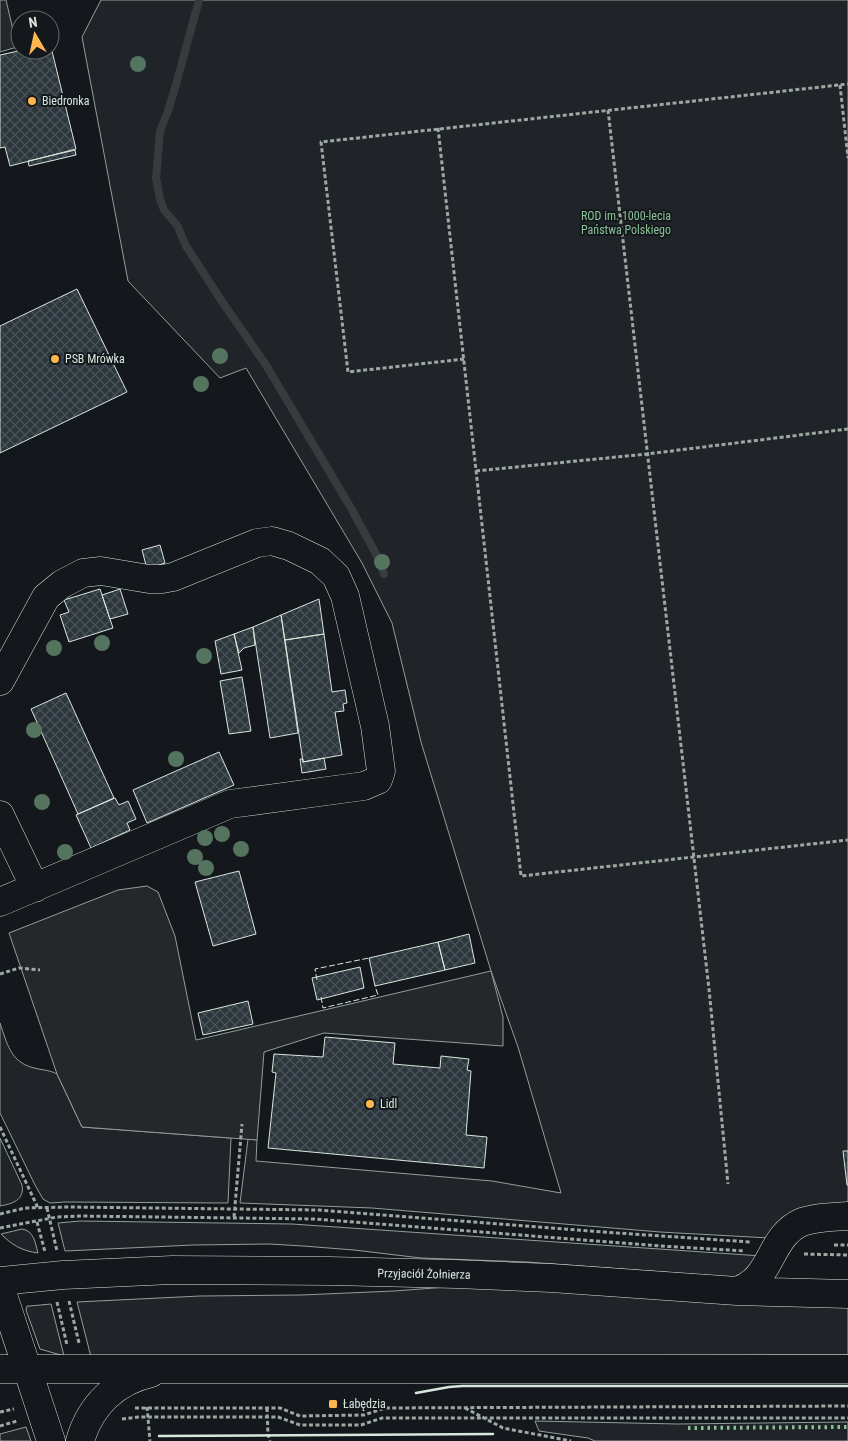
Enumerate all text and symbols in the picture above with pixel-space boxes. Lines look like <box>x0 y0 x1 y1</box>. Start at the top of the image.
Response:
north arrow <box>10 10 60 60</box>
text: N <box>27 14 38 31</box>
place label: Biedronka <box>42 94 90 108</box>
marker: Biedronka <box>26 95 38 107</box>
park label: ROD im. 1000-lecia Państwa Polskiego <box>581 209 671 237</box>
place label: PSB Mrówka <box>65 352 125 366</box>
marker: PSB Mrówka <box>49 353 61 365</box>
place label: Lidl <box>380 1097 397 1111</box>
marker: Lidl <box>364 1098 376 1110</box>
street label: Przyjaciół Żołnierza <box>377 1265 471 1282</box>
place label: Łabędzia <box>343 1397 386 1411</box>
marker: Łabędzia <box>327 1398 339 1410</box>

